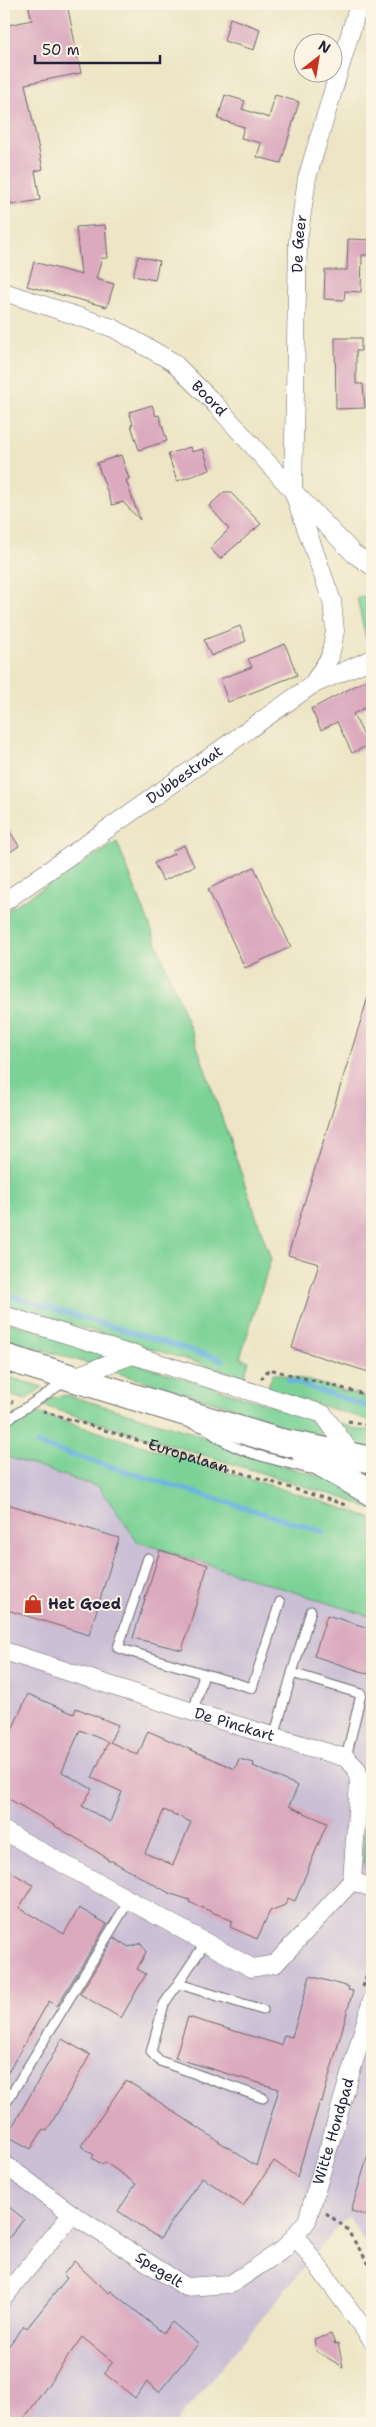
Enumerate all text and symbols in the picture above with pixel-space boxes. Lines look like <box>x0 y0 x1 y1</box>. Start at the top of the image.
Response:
scale bar <box>35 32 160 64</box>
north arrow <box>294 32 344 82</box>
text: N <box>315 36 334 57</box>
text: 50 m <box>42 40 80 60</box>
street label: De Geer <box>287 213 312 273</box>
street label: Boord <box>187 376 232 421</box>
street label: Dubbestraat <box>142 741 227 809</box>
street label: Europalaan <box>146 1434 231 1478</box>
shop icon: Het Goed <box>22 1593 44 1615</box>
place label: Het Goed <box>48 1594 121 1614</box>
street label: De Pinckart <box>192 1703 277 1746</box>
street label: Witte Hondpad <box>308 2075 359 2187</box>
street label: Spegelt <box>131 2247 187 2293</box>

